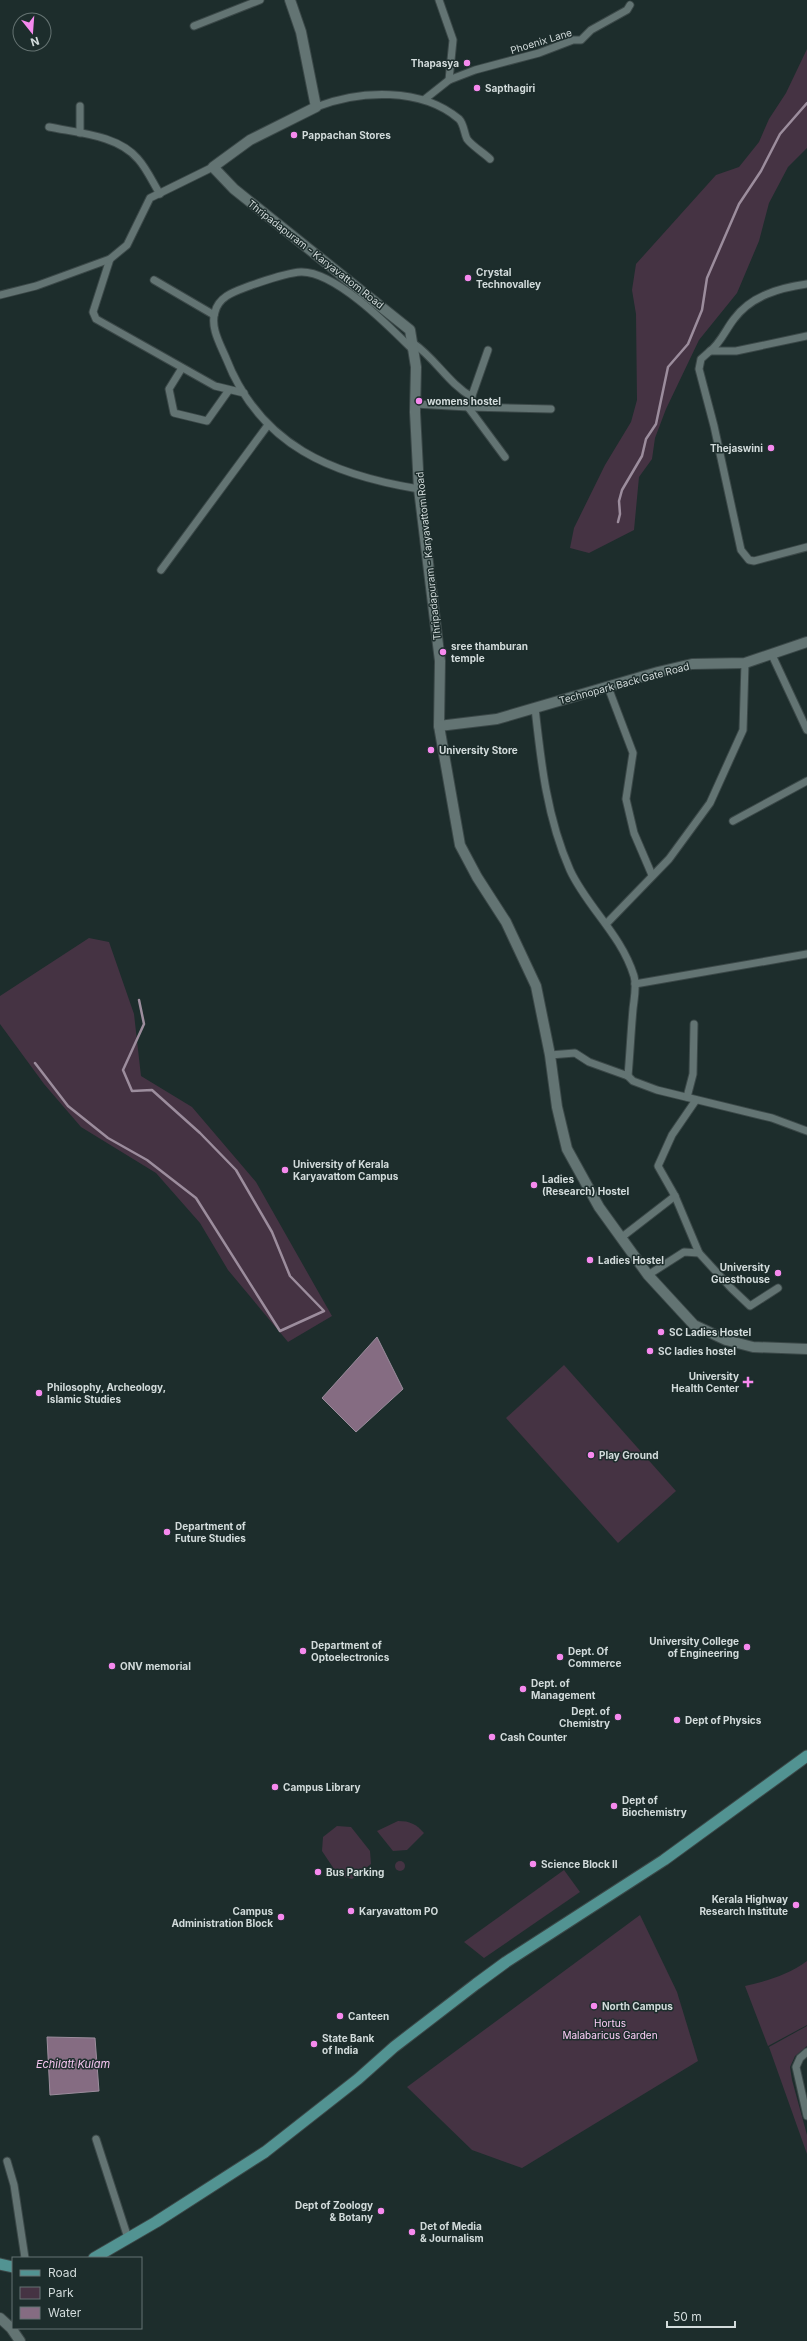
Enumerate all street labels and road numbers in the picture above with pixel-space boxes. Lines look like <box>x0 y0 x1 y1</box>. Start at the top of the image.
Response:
street label: Phoenix Lane <box>509 26 573 56</box>
street label: Thripadapuram - Karyavattom Road <box>246 197 386 311</box>
street label: Thripadapuram - Karyavattom Road <box>413 471 443 641</box>
street label: Technopark Back Gate Road <box>558 660 690 706</box>

